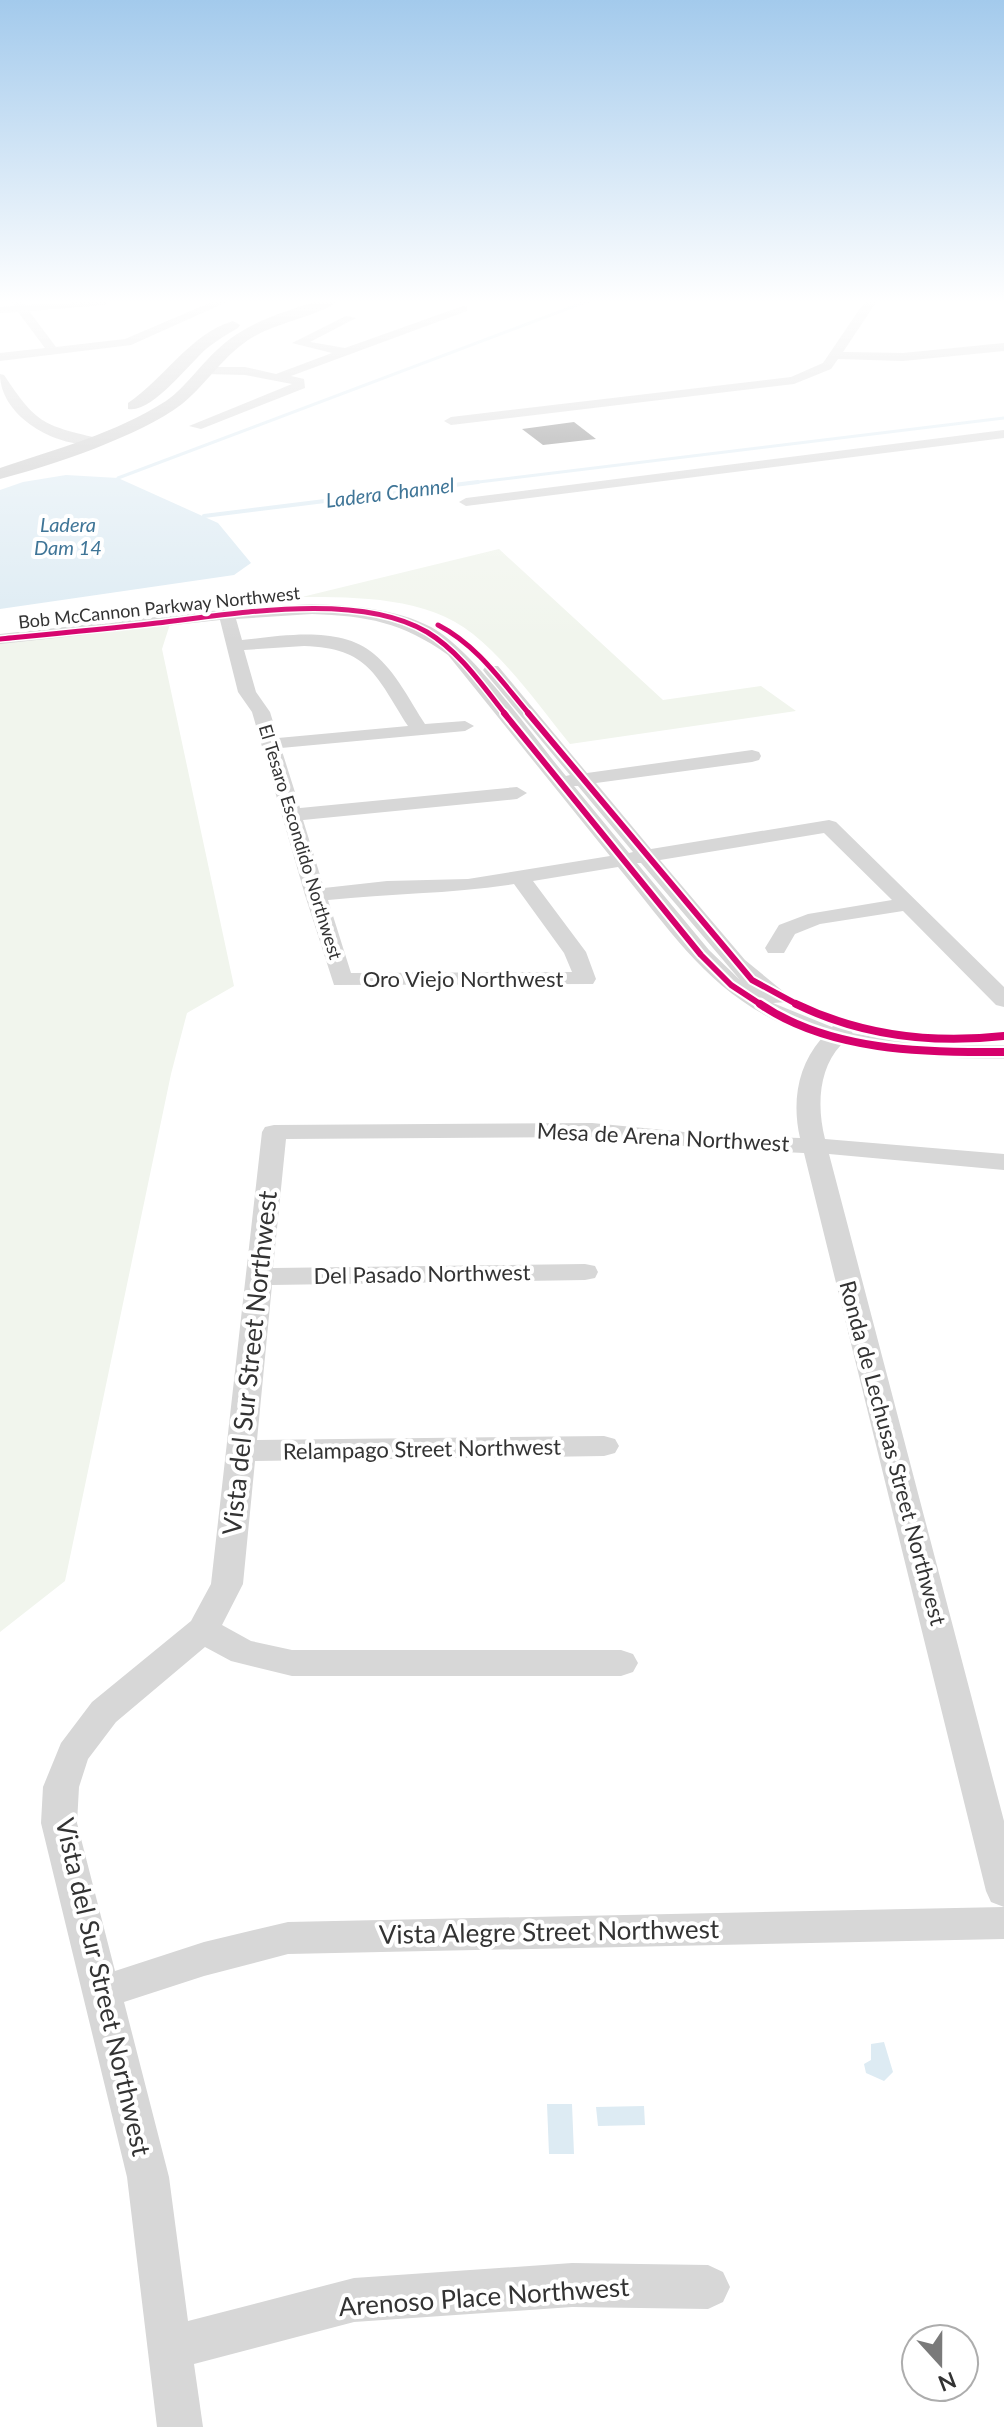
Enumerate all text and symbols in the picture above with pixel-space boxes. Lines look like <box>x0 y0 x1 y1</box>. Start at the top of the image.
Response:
water label: Ladera Channel <box>324 472 456 512</box>
water label: Ladera Dam 14 <box>34 512 102 559</box>
street label: Bob McCannon Parkway Northwest <box>17 581 301 633</box>
street label: El Tesaro Escondido Northwest <box>255 721 347 962</box>
street label: Oro Viejo Northwest <box>363 965 563 992</box>
street label: Mesa de Arena Northwest <box>536 1116 790 1157</box>
street label: Vista del Sur Street Northwest <box>215 1188 283 1537</box>
street label: Del Pasado Northwest <box>313 1258 531 1289</box>
street label: Ronda de Lechusas Street Northwest <box>834 1278 953 1628</box>
street label: Relampago Street Northwest <box>283 1433 561 1464</box>
street label: Vista del Sur Street Northwest <box>49 1815 159 2160</box>
street label: Vista Alegre Street Northwest <box>378 1912 720 1950</box>
street label: Arenoso Place Northwest <box>338 2270 631 2322</box>
north arrow <box>900 2323 980 2403</box>
text: N <box>935 2366 960 2398</box>

